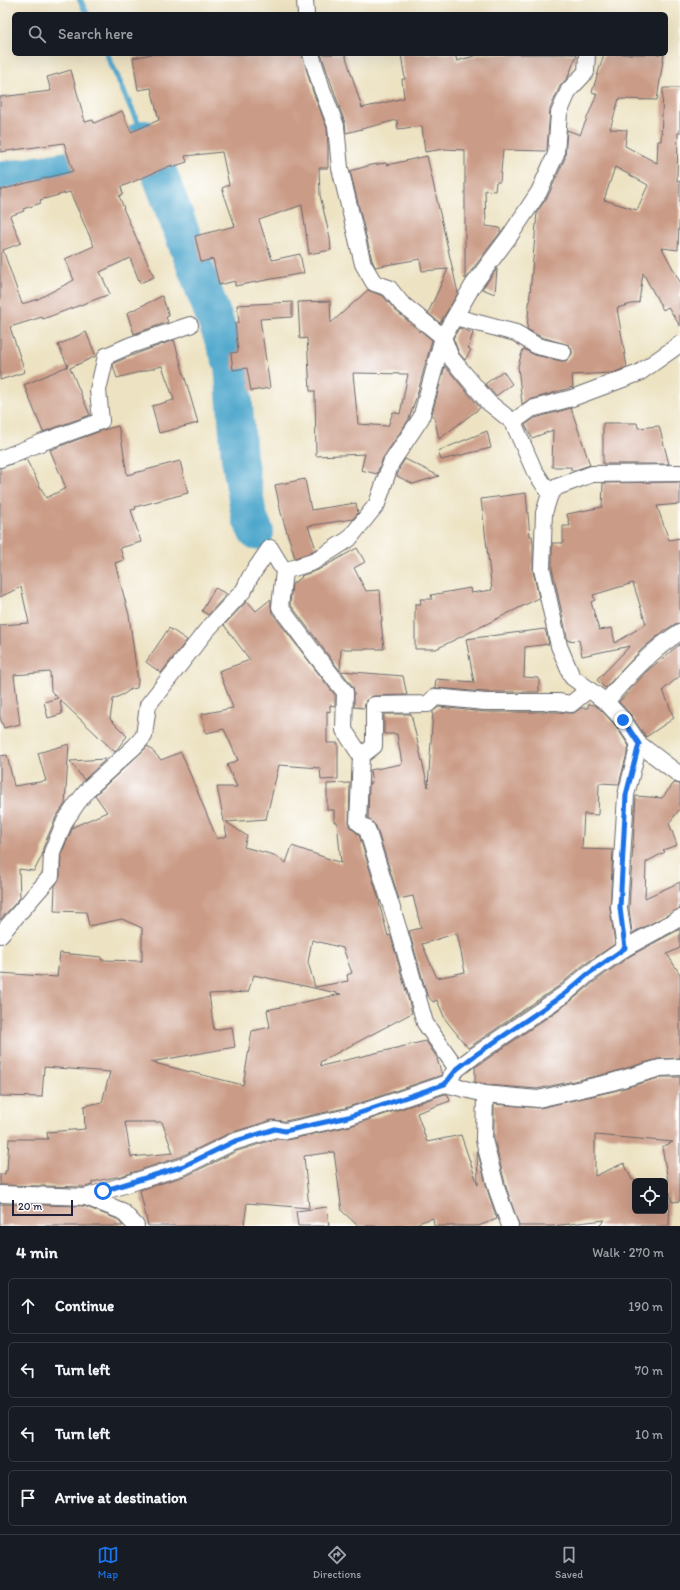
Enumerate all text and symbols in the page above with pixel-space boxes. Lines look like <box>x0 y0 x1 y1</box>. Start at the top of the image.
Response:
search box <box>12 12 668 56</box>
icon: search <box>26 23 48 45</box>
text: Search here <box>58 25 133 43</box>
route end <box>614 711 632 729</box>
map controls <box>632 1178 668 1214</box>
button: locate <box>632 1178 668 1214</box>
route start <box>94 1182 112 1200</box>
scale bar <box>12 1198 73 1217</box>
text: 20 m <box>18 1200 42 1213</box>
text: 4 min <box>16 1242 58 1262</box>
text: Walk · 270 m <box>592 1245 664 1260</box>
icon: ahead <box>17 1295 39 1317</box>
text: Continue <box>55 1297 114 1315</box>
text: 190 m <box>628 1299 663 1314</box>
icon: left <box>17 1359 39 1381</box>
text: Turn left <box>55 1361 110 1379</box>
text: 70 m <box>635 1363 663 1378</box>
icon: left <box>17 1423 39 1445</box>
text: Turn left <box>55 1425 110 1443</box>
text: 10 m <box>635 1427 663 1442</box>
icon: arrive <box>17 1487 39 1509</box>
text: Arrive at destination <box>55 1489 187 1507</box>
tab: Map <box>97 1544 119 1581</box>
tab: Directions <box>313 1544 361 1581</box>
tab: Saved <box>555 1544 583 1581</box>

